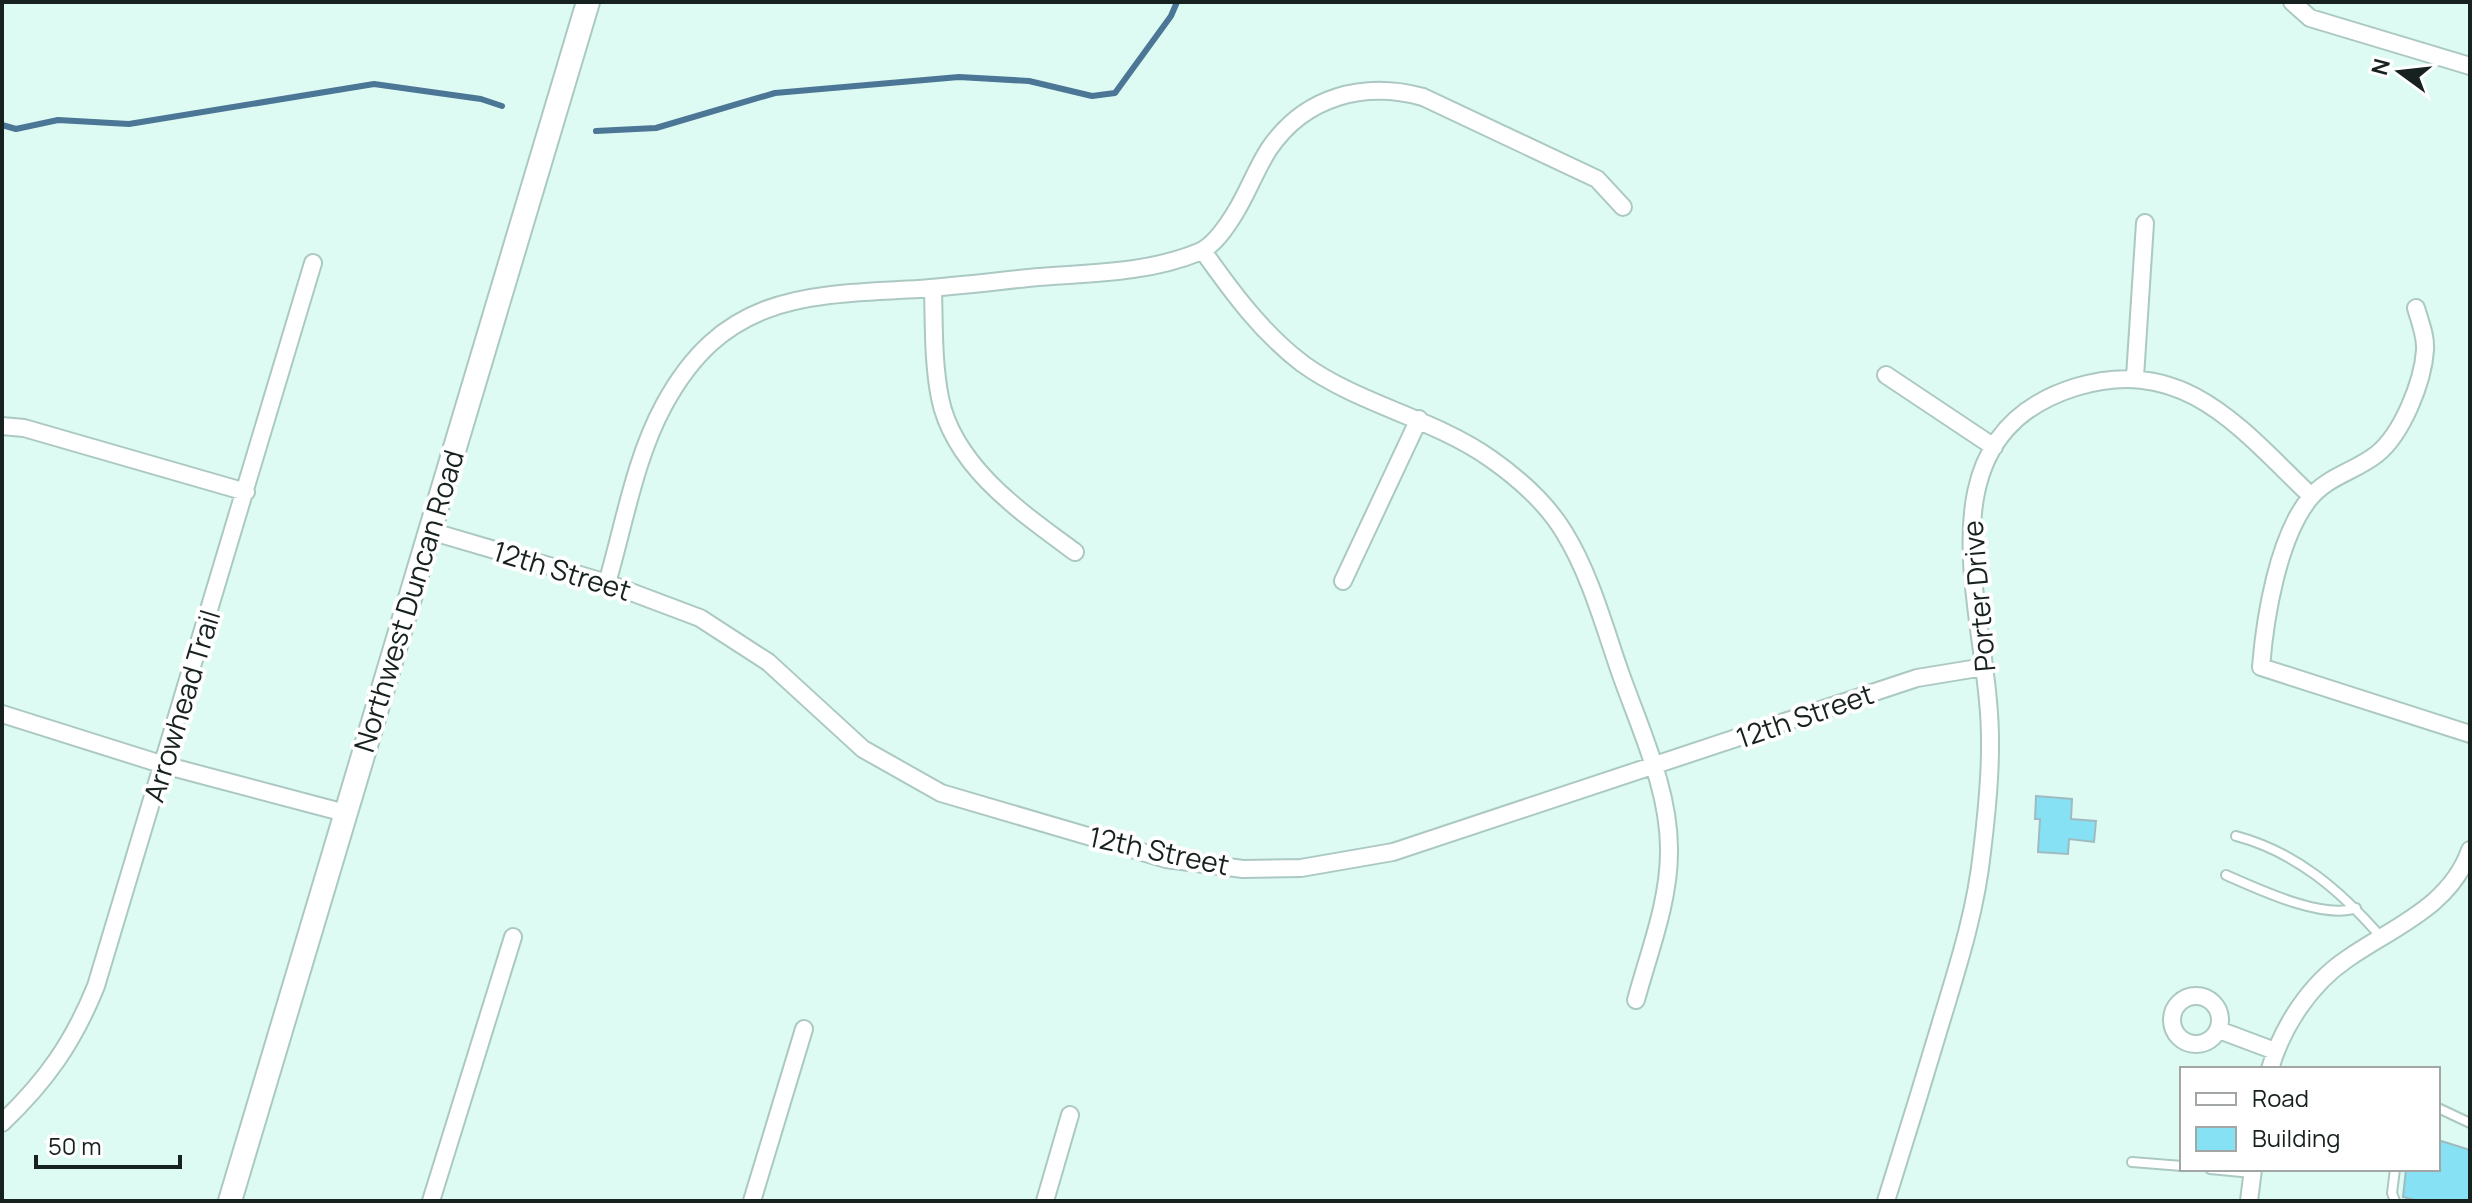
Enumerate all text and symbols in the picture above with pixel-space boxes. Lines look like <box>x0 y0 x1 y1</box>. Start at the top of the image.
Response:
north arrow <box>2360 32 2440 112</box>
text: N <box>2364 55 2397 78</box>
street label: Northwest Duncan Road <box>344 445 472 756</box>
street label: Porter Drive <box>1952 519 2004 673</box>
street label: 12th Street <box>489 531 636 609</box>
street label: Arrowhead Trail <box>134 605 228 806</box>
street label: 12th Street <box>1731 674 1878 756</box>
street label: 12th Street <box>1086 817 1233 883</box>
legend <box>2180 1067 2440 1171</box>
text: Road <box>2252 1081 2309 1114</box>
scale bar <box>36 1119 180 1169</box>
text: Building <box>2252 1121 2340 1154</box>
text: 50 m <box>48 1129 102 1162</box>

